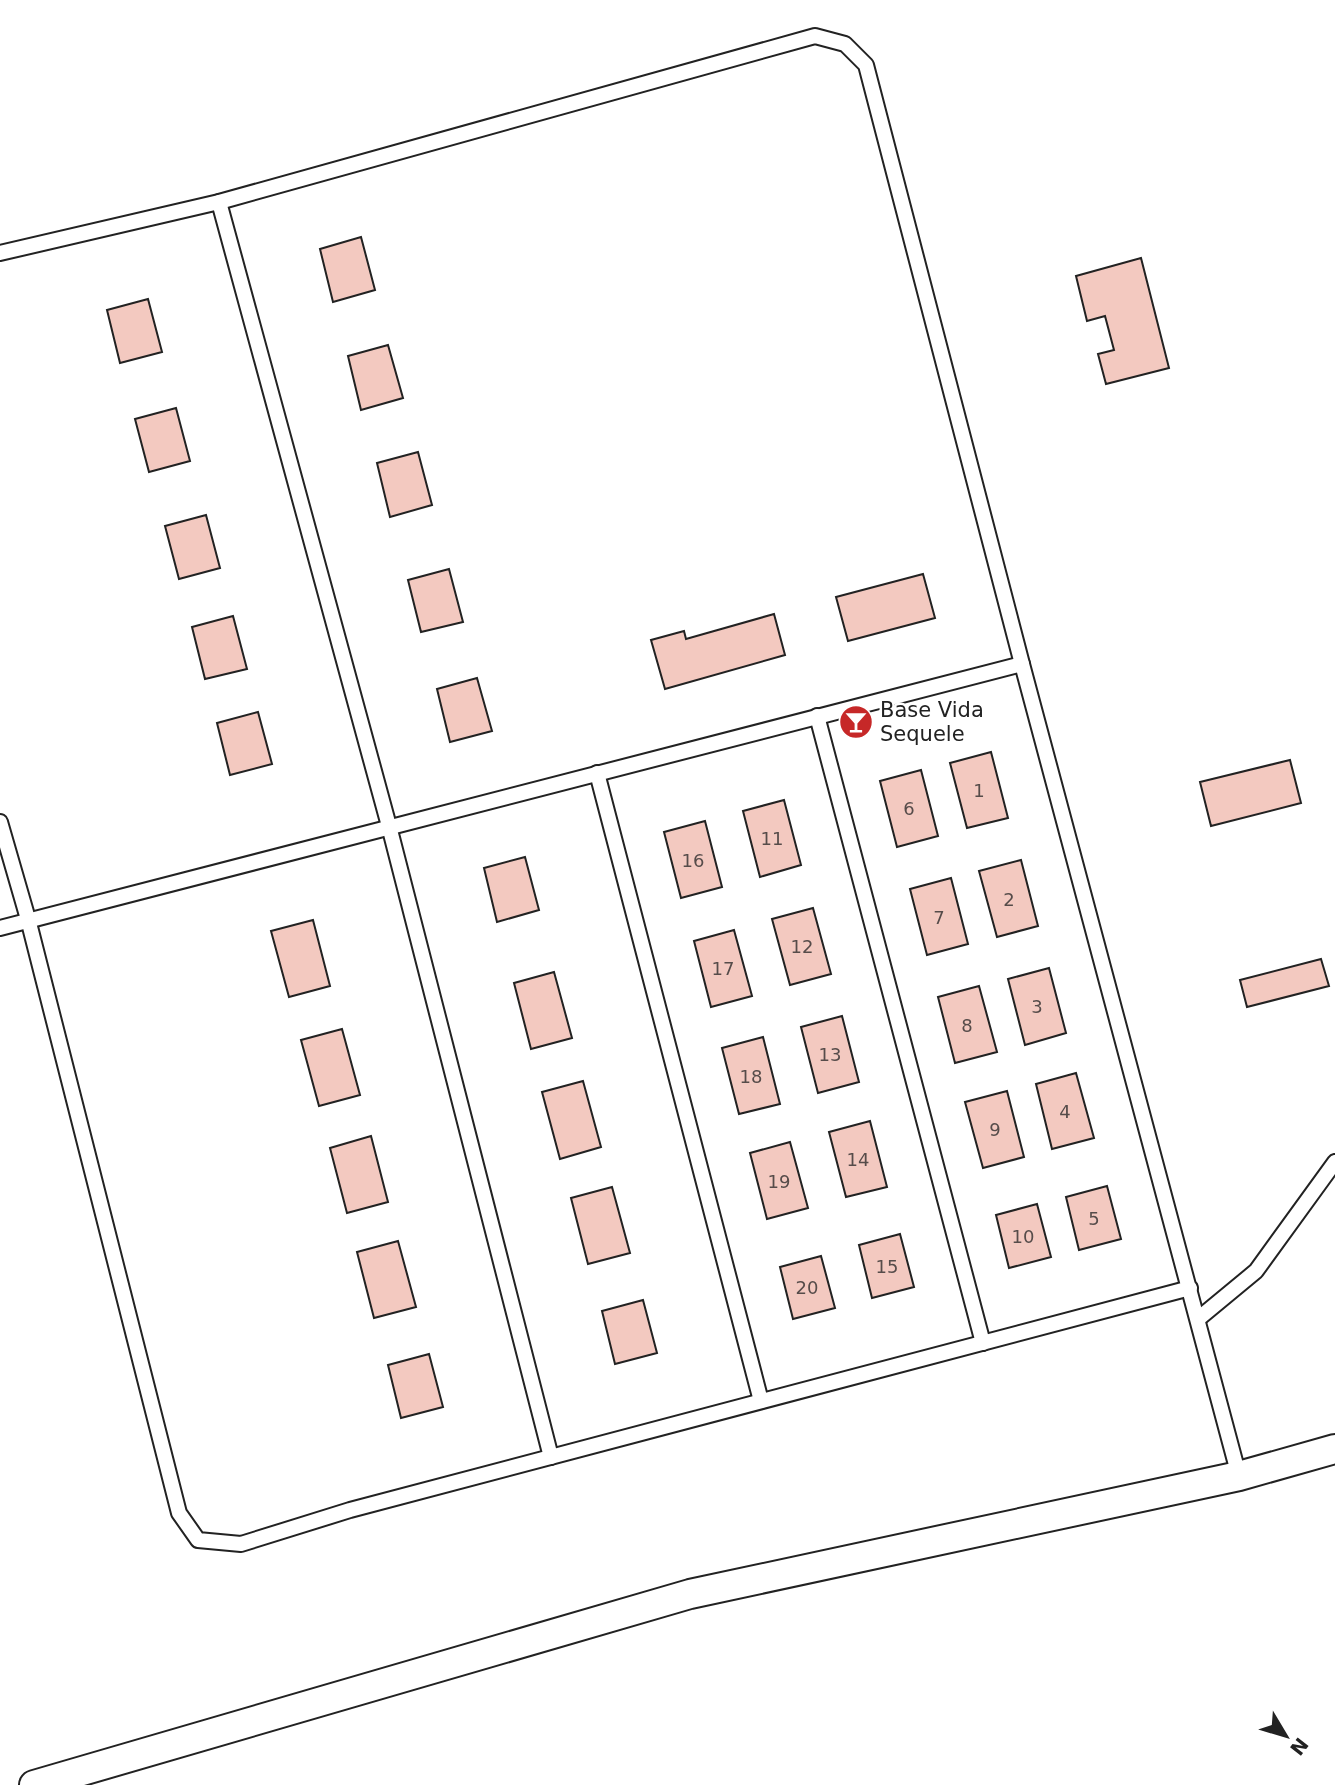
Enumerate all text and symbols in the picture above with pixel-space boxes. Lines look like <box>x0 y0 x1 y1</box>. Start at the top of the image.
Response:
place label: Base Vida Sequele <box>880 698 984 746</box>
bar icon: Base Vida Sequele <box>837 703 875 741</box>
house number: 1 <box>973 780 985 801</box>
house number: 6 <box>903 798 915 819</box>
house number: 11 <box>761 828 783 849</box>
house number: 16 <box>682 850 704 871</box>
house number: 2 <box>1003 889 1015 910</box>
house number: 7 <box>933 907 945 928</box>
house number: 12 <box>791 936 813 957</box>
house number: 17 <box>712 958 734 979</box>
house number: 3 <box>1031 996 1043 1017</box>
house number: 8 <box>961 1015 973 1036</box>
house number: 13 <box>819 1044 841 1065</box>
house number: 18 <box>740 1066 762 1087</box>
house number: 4 <box>1059 1101 1071 1122</box>
house number: 9 <box>989 1119 1001 1140</box>
house number: 14 <box>847 1149 869 1170</box>
house number: 19 <box>768 1171 790 1192</box>
house number: 5 <box>1088 1208 1100 1229</box>
house number: 10 <box>1012 1226 1034 1247</box>
house number: 15 <box>876 1256 898 1277</box>
house number: 20 <box>796 1277 818 1298</box>
north arrow <box>1251 1701 1321 1771</box>
text: N <box>1286 1733 1313 1760</box>

